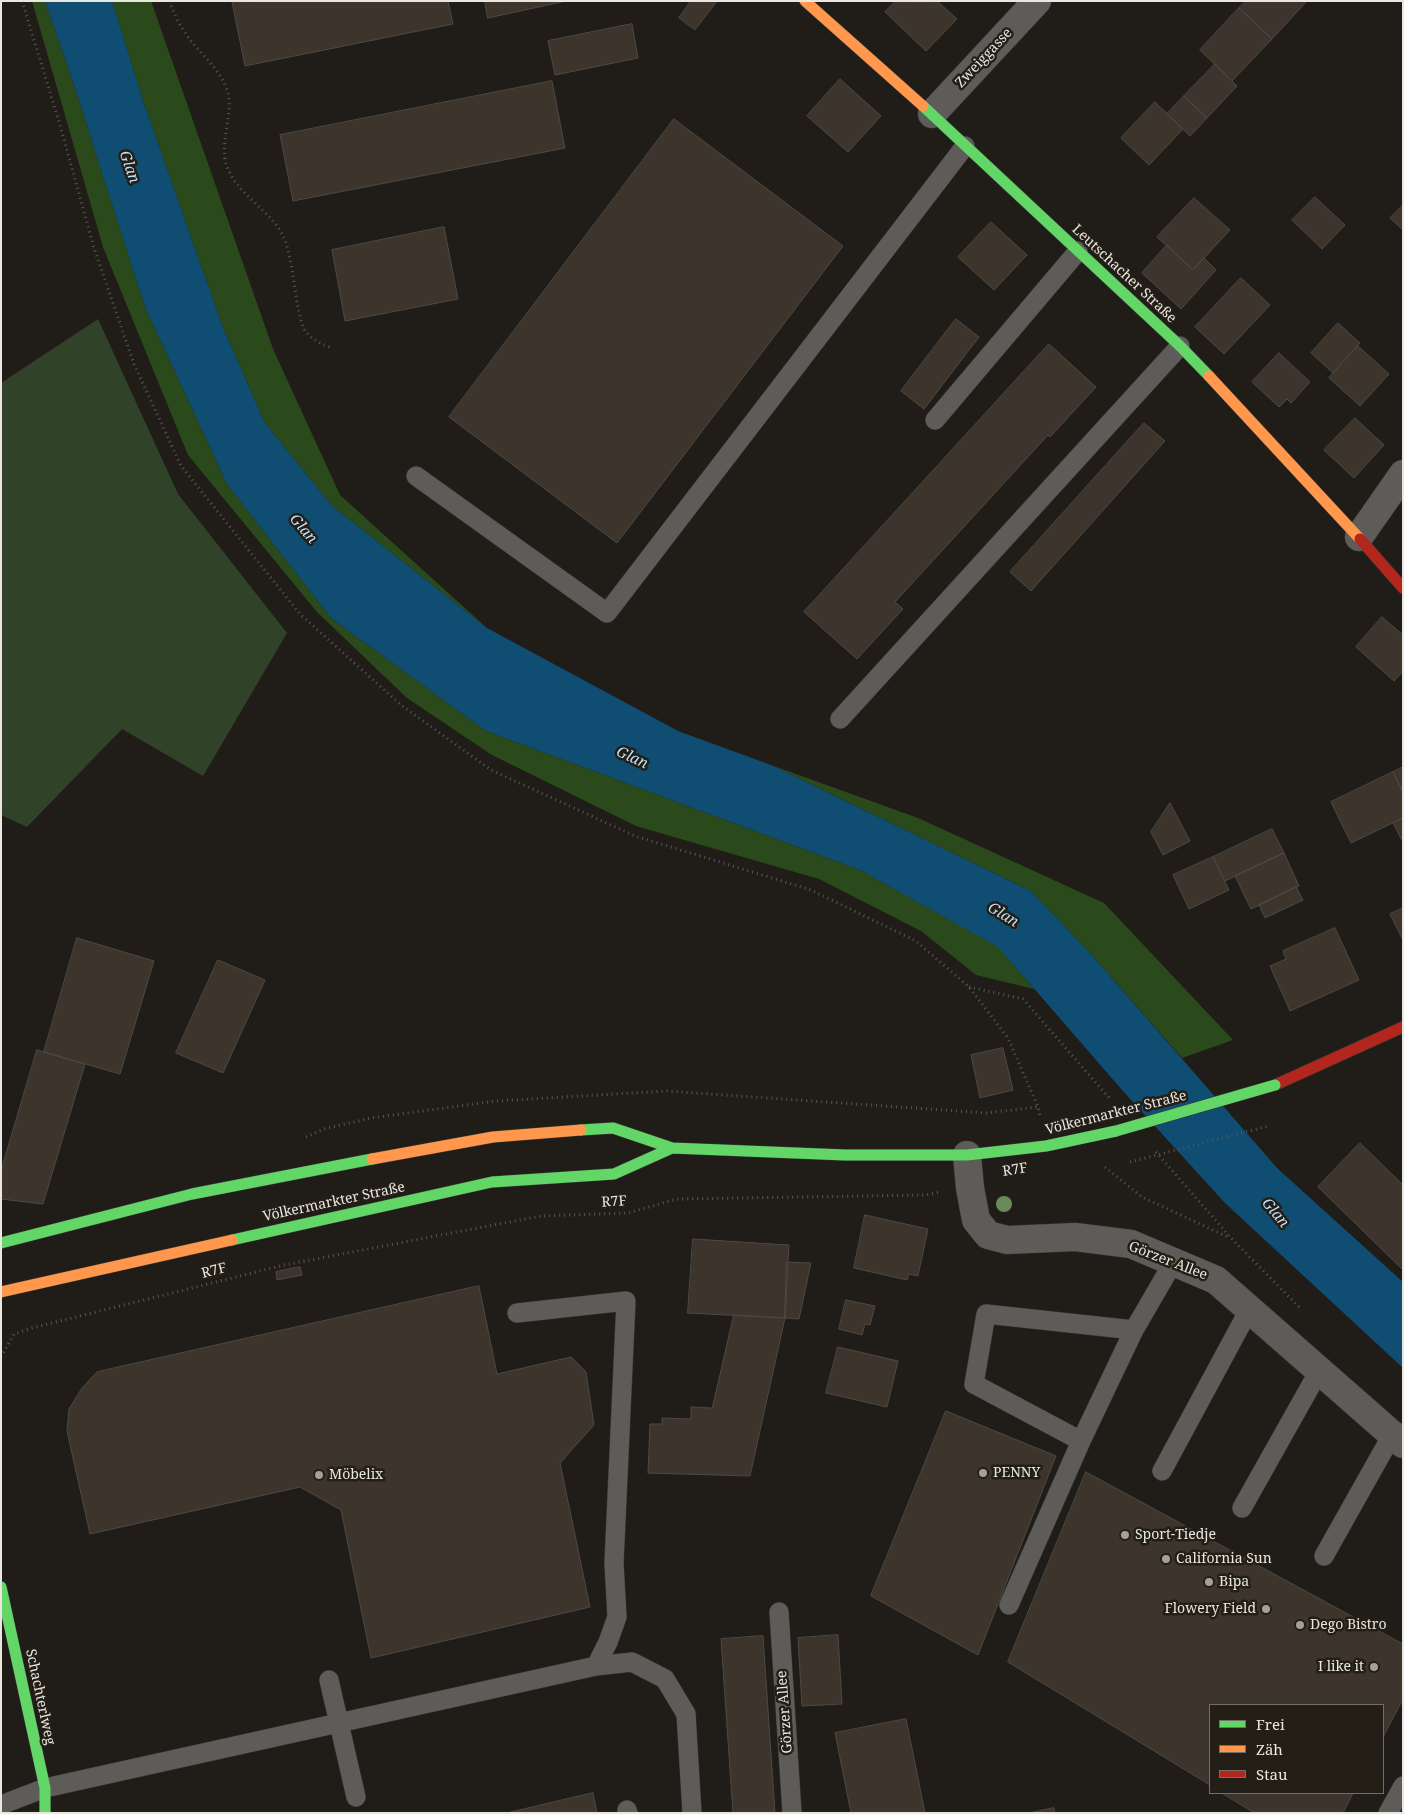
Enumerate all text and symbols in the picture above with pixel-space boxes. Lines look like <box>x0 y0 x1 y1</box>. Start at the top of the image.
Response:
street label: Zweiggasse <box>952 25 1016 91</box>
water label: Glan <box>115 148 143 186</box>
street label: Leutschacher Straße <box>1068 221 1180 327</box>
water label: Glan <box>285 511 321 547</box>
water label: Glan <box>613 743 651 773</box>
water label: Glan <box>984 899 1022 931</box>
street label: Völkermarkter Straße <box>1044 1087 1188 1139</box>
street label: R7F <box>1001 1160 1029 1180</box>
street label: Völkermarkter Straße <box>261 1179 407 1225</box>
street label: R7F <box>601 1193 627 1211</box>
water label: Glan <box>1258 1195 1292 1231</box>
street label: Görzer Allee <box>1126 1238 1210 1284</box>
street label: R7F <box>200 1260 228 1282</box>
place label: PENNY <box>993 1465 1040 1481</box>
place label: Möbelix <box>329 1467 383 1483</box>
marker: PENNY <box>977 1467 989 1479</box>
marker: Möbelix <box>313 1469 325 1481</box>
place label: Sport-Tiedje <box>1135 1527 1216 1543</box>
marker: Sport-Tiedje <box>1119 1529 1131 1541</box>
place label: California Sun <box>1176 1551 1272 1567</box>
marker: California Sun <box>1160 1553 1172 1565</box>
place label: Bipa <box>1219 1574 1249 1590</box>
marker: Bipa <box>1203 1576 1215 1588</box>
place label: Flowery Field <box>1164 1601 1256 1617</box>
marker: Flowery Field <box>1260 1603 1272 1615</box>
place label: Dego Bistro <box>1310 1617 1386 1633</box>
marker: Dego Bistro <box>1294 1619 1306 1631</box>
street label: Schachterlweg <box>22 1648 58 1746</box>
place label: I like it <box>1318 1659 1364 1675</box>
marker: I like it <box>1368 1661 1380 1673</box>
street label: Görzer Allee <box>774 1670 796 1754</box>
legend <box>1209 1704 1384 1794</box>
text: Frei <box>1256 1714 1285 1734</box>
text: Zäh <box>1256 1739 1283 1759</box>
text: Stau <box>1256 1764 1287 1784</box>

